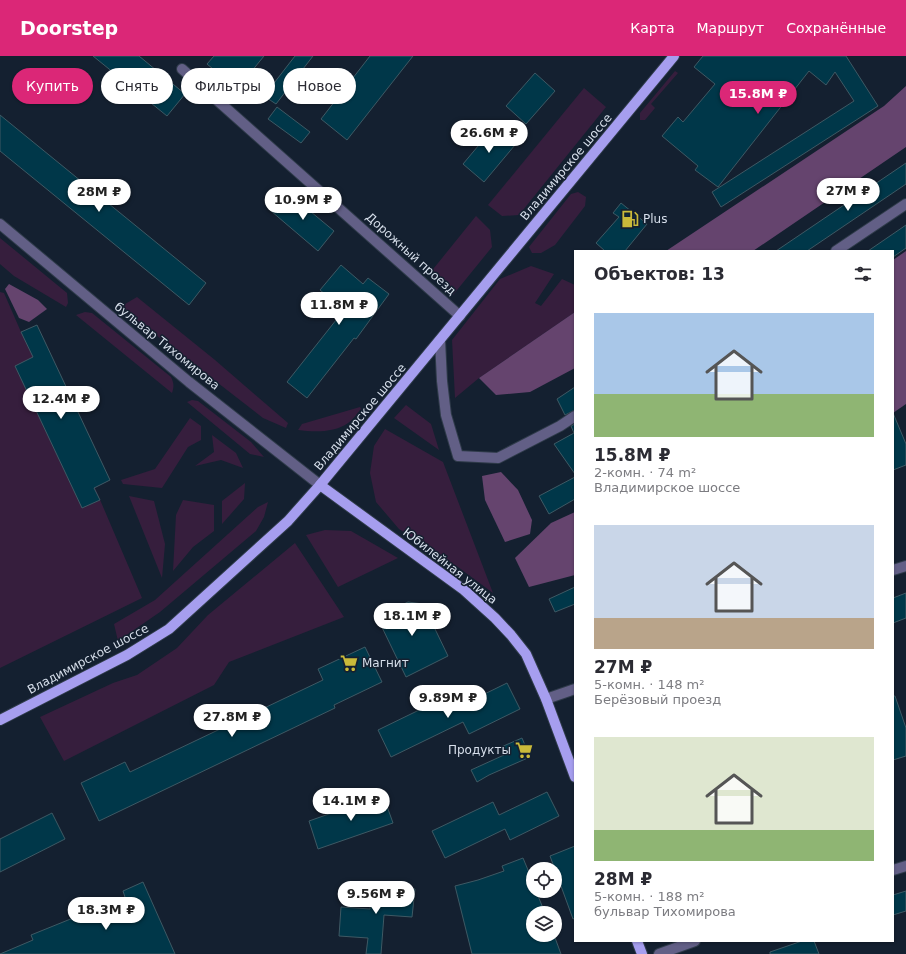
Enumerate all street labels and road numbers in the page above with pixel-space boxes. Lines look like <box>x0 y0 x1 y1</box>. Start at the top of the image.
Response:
street label: Владимирское шоссе <box>517 111 615 223</box>
street label: Дорожный проезд <box>363 210 459 298</box>
street label: бульвар Тихомирова <box>112 299 222 393</box>
street label: Владимирское шоссе <box>311 361 409 473</box>
street label: Юбилейная улица <box>400 525 500 607</box>
street label: Владимирское шоссе <box>25 621 151 697</box>

